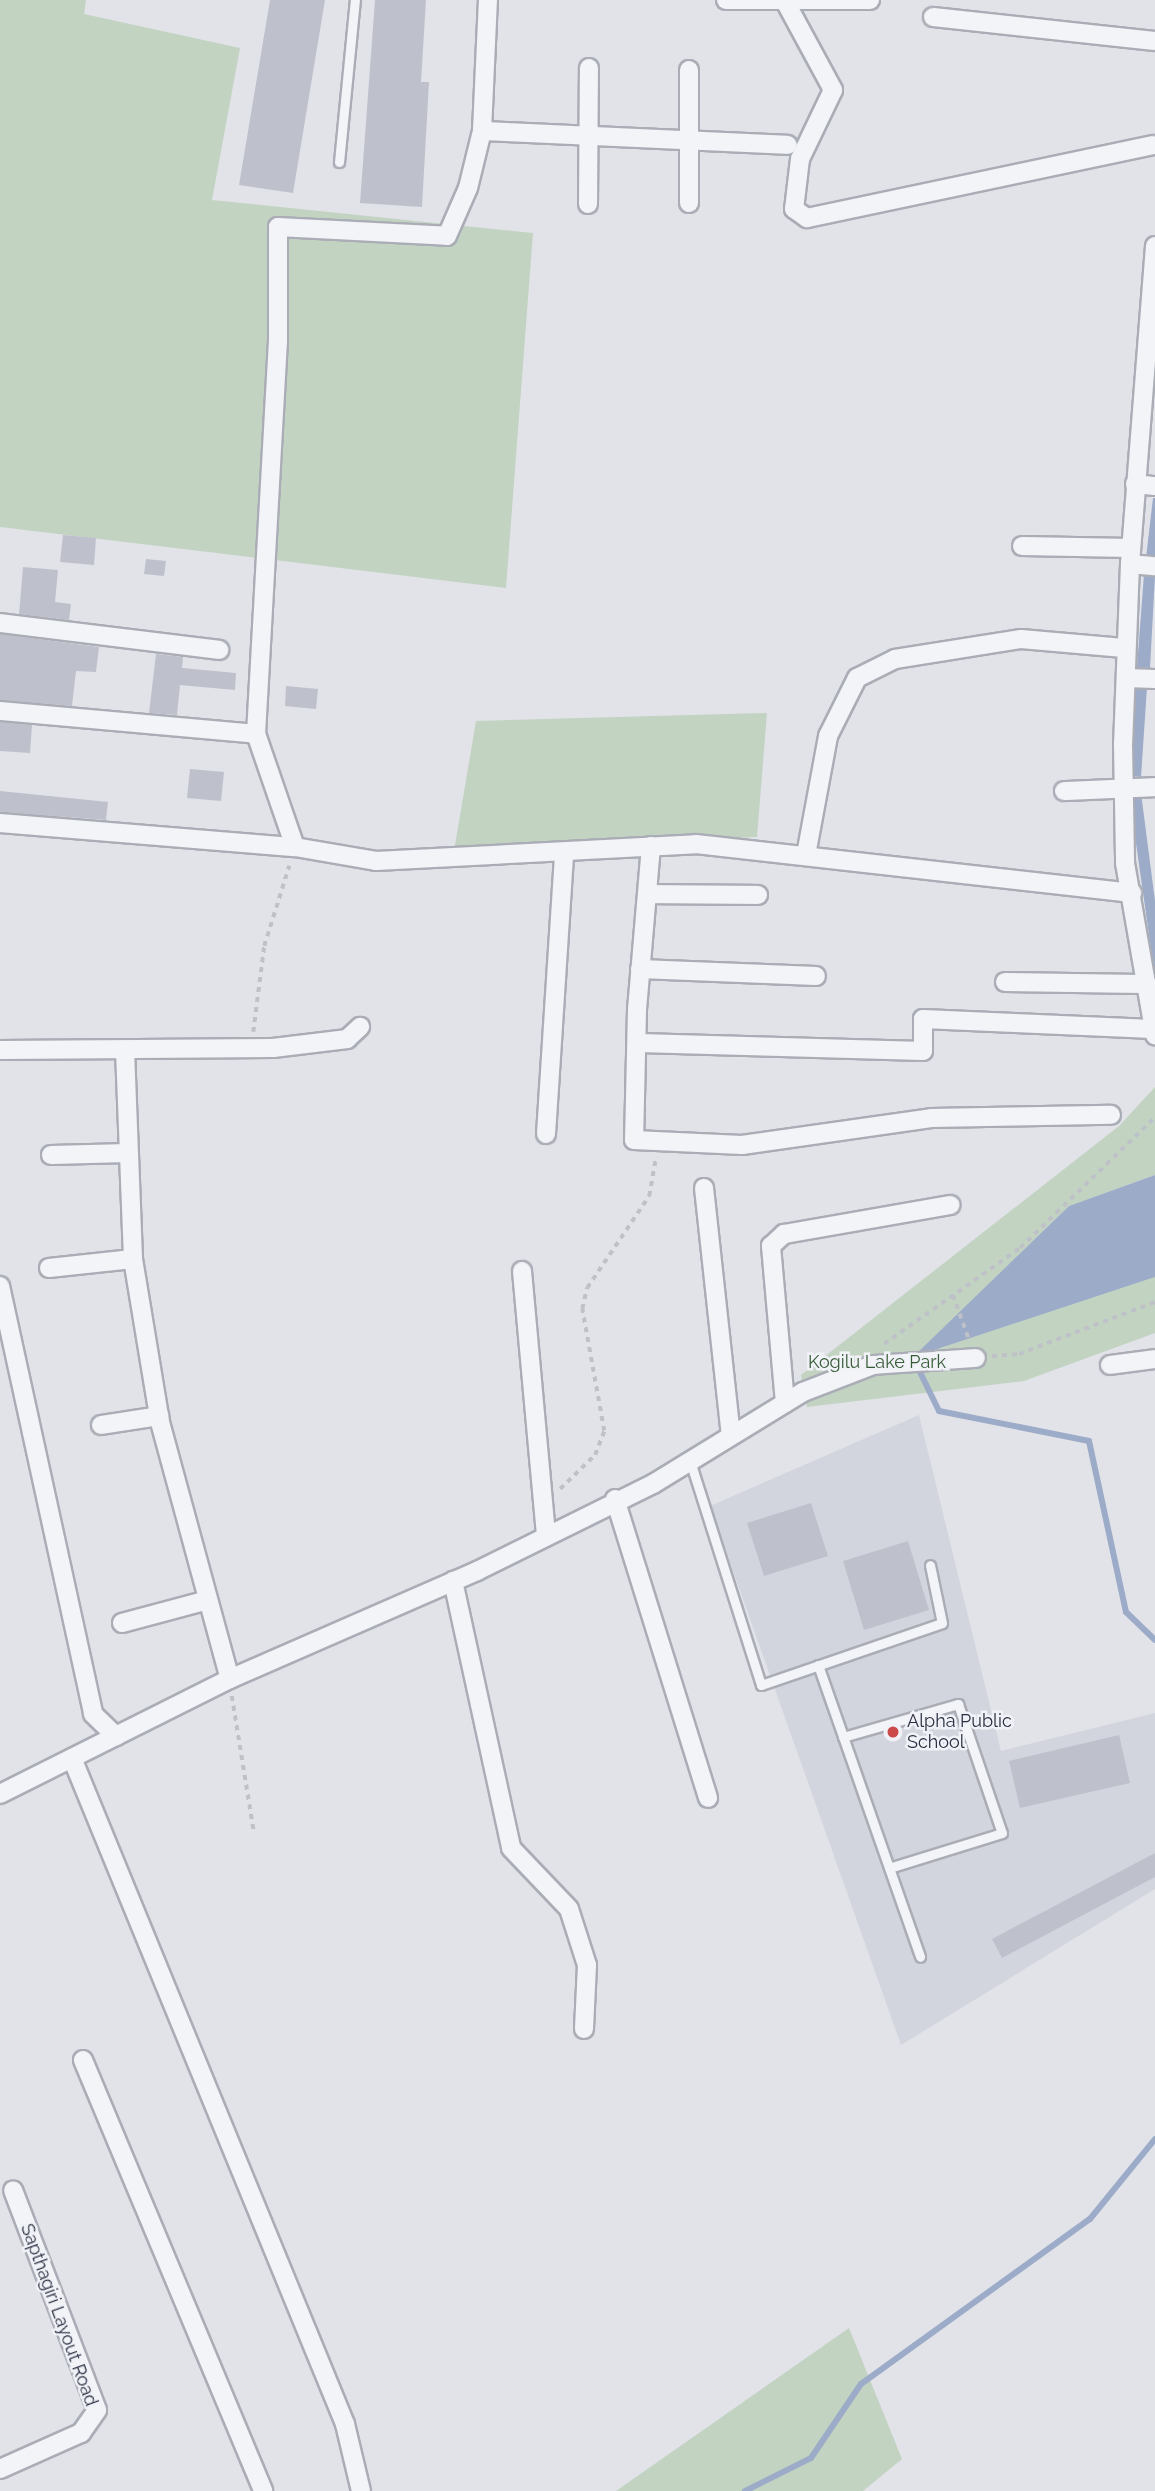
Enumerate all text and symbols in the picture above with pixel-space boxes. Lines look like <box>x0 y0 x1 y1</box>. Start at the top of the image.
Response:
park label: Kogilu Lake Park <box>808 1351 946 1373</box>
place label: Alpha Public School <box>907 1711 1012 1754</box>
marker: Alpha Public School <box>885 1724 901 1740</box>
street label: Sapthagiri Layout Road <box>16 2221 102 2409</box>

